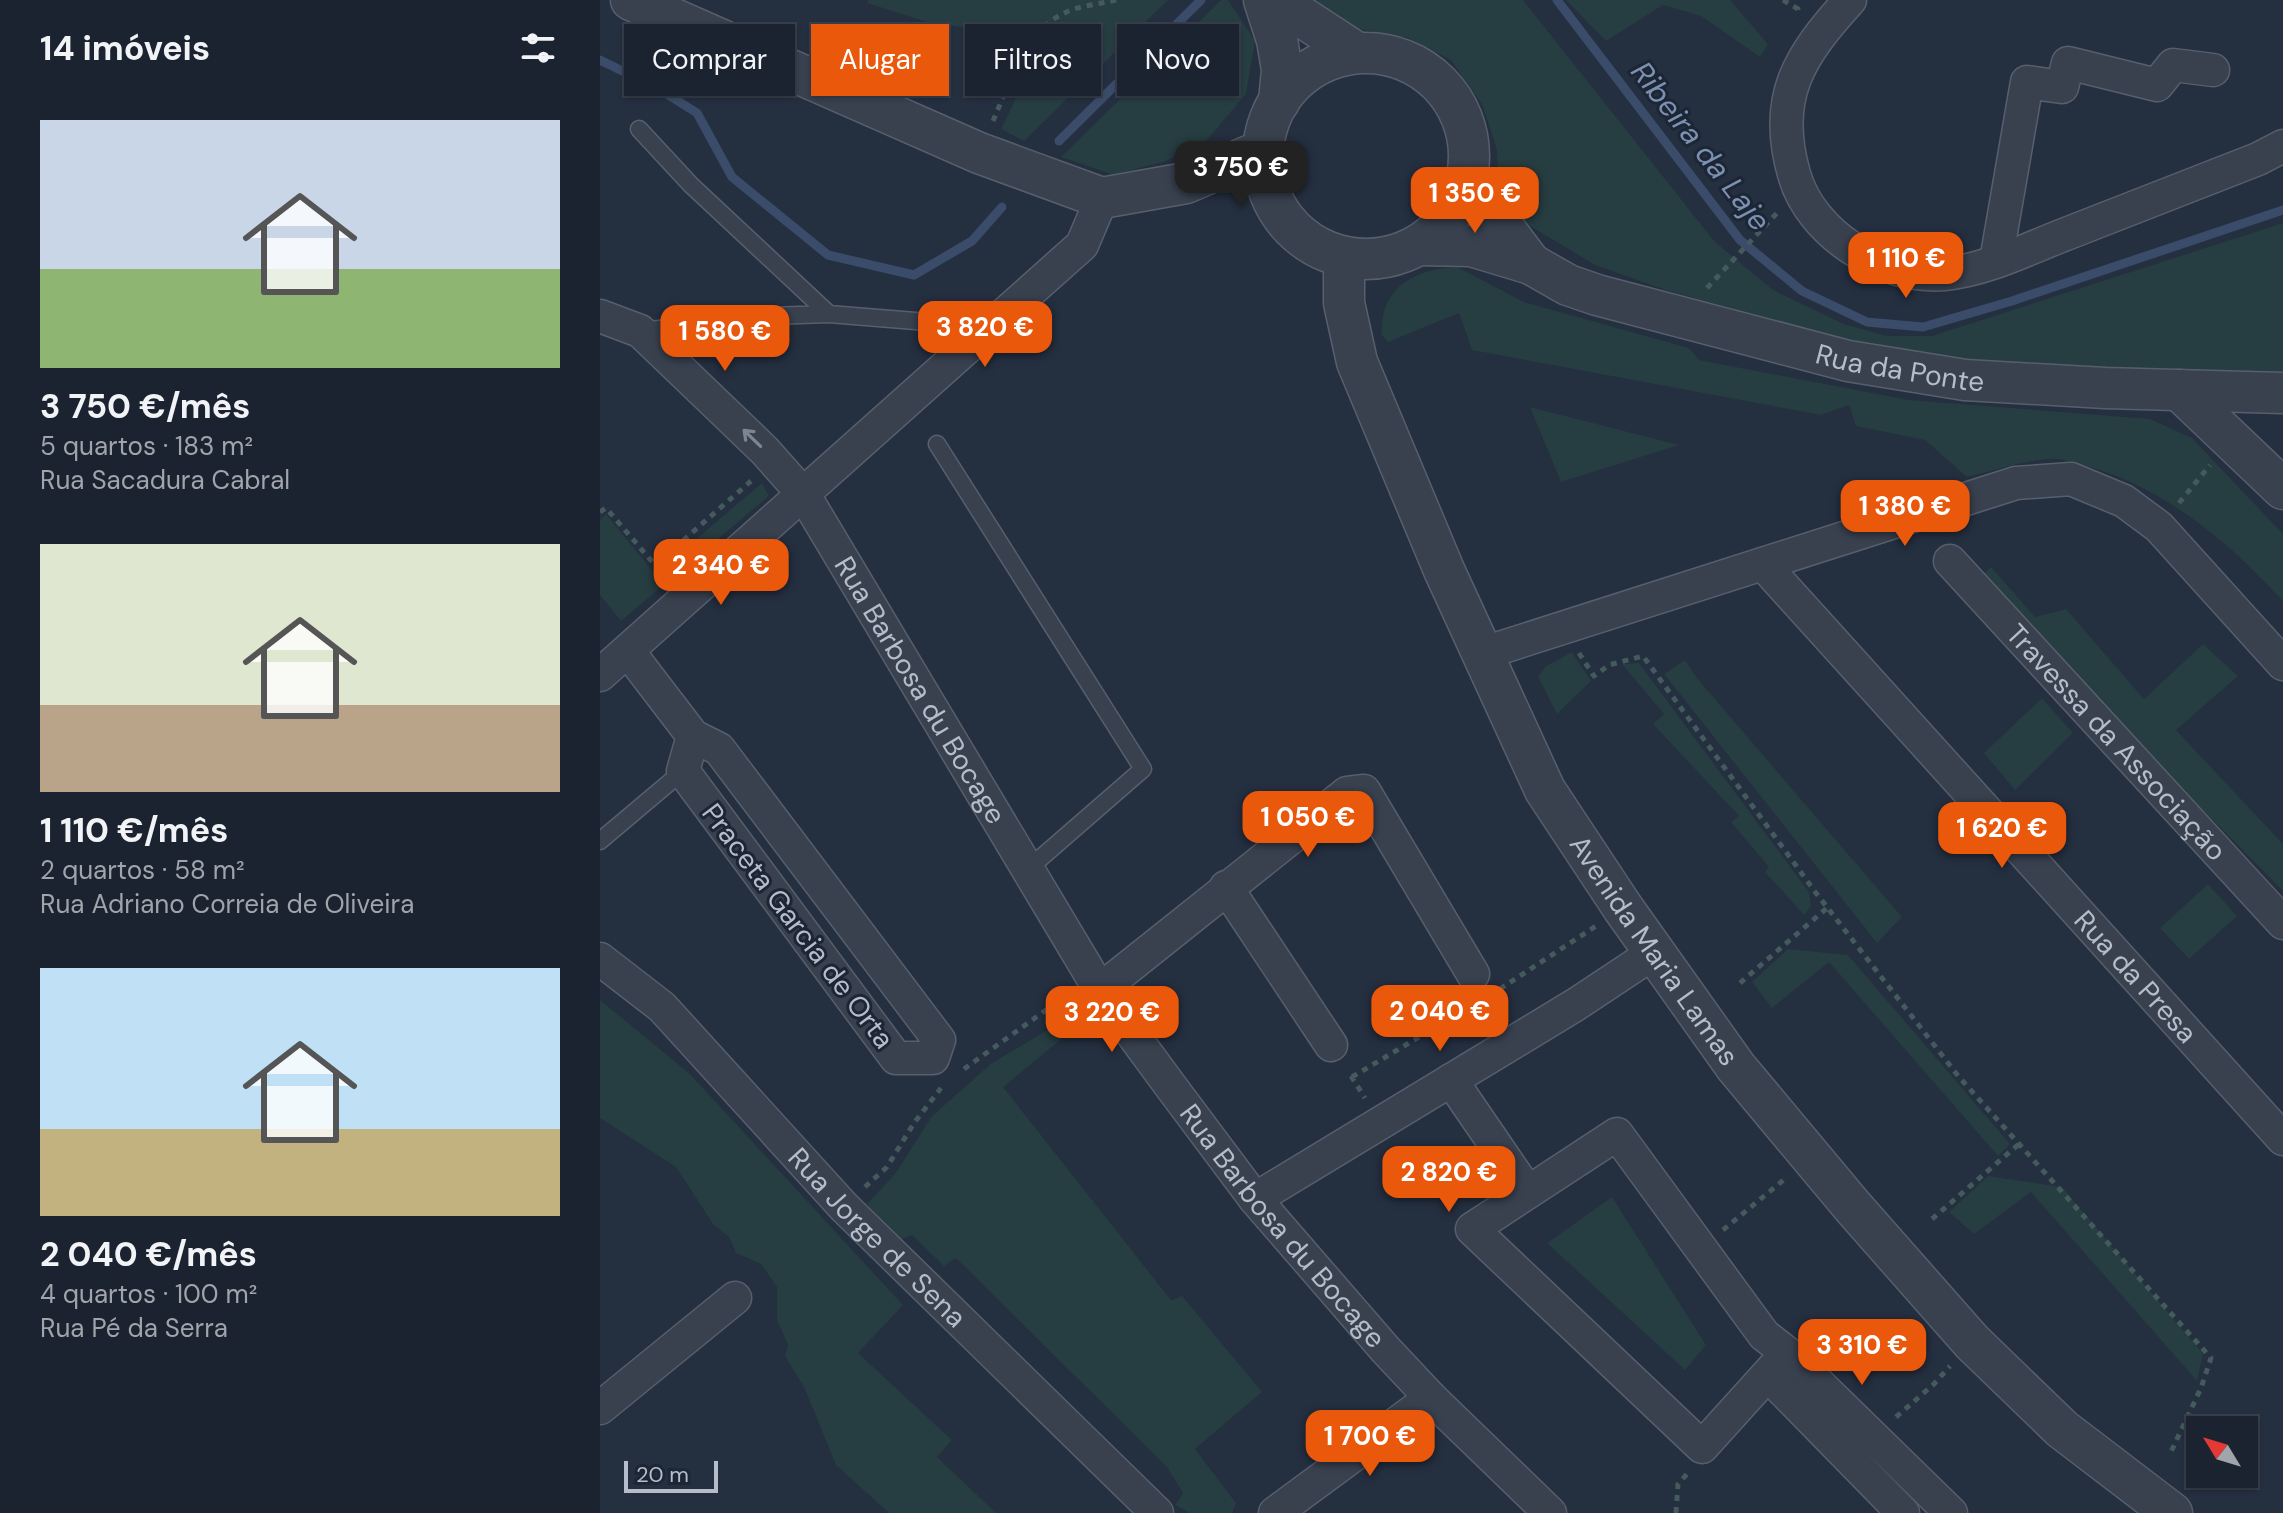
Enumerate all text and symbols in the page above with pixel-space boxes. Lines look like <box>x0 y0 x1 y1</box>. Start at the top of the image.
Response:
chip: Comprar <box>624 24 795 96</box>
chip: Alugar <box>811 24 949 96</box>
chip: Filtros <box>965 24 1101 96</box>
chip: Novo <box>1117 24 1239 96</box>
text: 14 imóveis <box>40 26 210 71</box>
icon: filters <box>516 26 560 70</box>
water label: Ribeira da Laje <box>1623 53 1779 239</box>
pin: 3 750 € <box>1167 141 1315 209</box>
text: 3 750 € <box>1193 150 1289 184</box>
pin: 1 350 € <box>1401 167 1549 235</box>
icon: home <box>228 172 372 316</box>
text: 1 350 € <box>1429 176 1521 210</box>
pin: 1 110 € <box>1832 232 1980 300</box>
text: 1 110 € <box>1866 241 1946 275</box>
pin: 3 820 € <box>911 301 1059 369</box>
pin: 1 580 € <box>651 305 799 373</box>
text: 3 820 € <box>936 310 1034 344</box>
text: 1 580 € <box>678 314 772 348</box>
street label: Rua da Ponte <box>1812 335 1985 400</box>
text: 3 750 €/mês <box>40 384 250 429</box>
one-way arrow <box>742 428 762 447</box>
text: 5 quartos · 183 m² <box>40 429 253 463</box>
text: Rua Sacadura Cabral <box>40 463 290 497</box>
pin: 1 380 € <box>1831 480 1979 548</box>
text: 1 380 € <box>1859 489 1951 523</box>
pin: 2 340 € <box>647 539 795 607</box>
text: 2 340 € <box>672 548 770 582</box>
street label: Rua Barbosa du Bocage <box>826 549 1015 831</box>
icon: home <box>228 596 372 740</box>
street label: Travessa da Associação <box>1998 616 2235 868</box>
pin: 1 050 € <box>1234 791 1382 859</box>
street label: Praceta Garcia de Orta <box>694 796 902 1056</box>
text: 1 050 € <box>1260 800 1356 834</box>
pin: 1 620 € <box>1928 802 2076 870</box>
text: 1 110 €/mês <box>40 808 228 853</box>
text: 1 620 € <box>1956 811 2048 845</box>
street label: Avenida Maria Lamas <box>1561 828 1748 1073</box>
text: 2 quartos · 58 m² <box>40 853 244 887</box>
text: Rua Adriano Correia de Oliveira <box>40 887 414 921</box>
street label: Rua da Presa <box>2066 902 2206 1051</box>
pin: 2 040 € <box>1366 985 1514 1053</box>
pin: 3 220 € <box>1038 986 1186 1054</box>
text: 2 040 € <box>1389 994 1491 1028</box>
text: 3 220 € <box>1064 995 1160 1029</box>
icon: home <box>228 1020 372 1164</box>
street label: Rua Barbosa du Bocage <box>1172 1096 1394 1355</box>
street label: Rua Jorge de Sena <box>780 1140 975 1335</box>
pin: 2 820 € <box>1375 1146 1523 1214</box>
text: 2 820 € <box>1400 1155 1498 1189</box>
text: 2 040 €/mês <box>40 1232 257 1277</box>
text: 4 quartos · 100 m² <box>40 1277 257 1311</box>
text: Rua Pé da Serra <box>40 1311 228 1345</box>
pin: 3 310 € <box>1788 1319 1936 1387</box>
text: 3 310 € <box>1816 1328 1908 1362</box>
pin: 1 700 € <box>1296 1410 1444 1478</box>
north arrow <box>2186 1416 2258 1488</box>
map controls <box>2186 1416 2258 1488</box>
text: 1 700 € <box>1324 1419 1416 1453</box>
scale bar <box>624 1457 718 1493</box>
text: 20 m <box>636 1460 689 1489</box>

